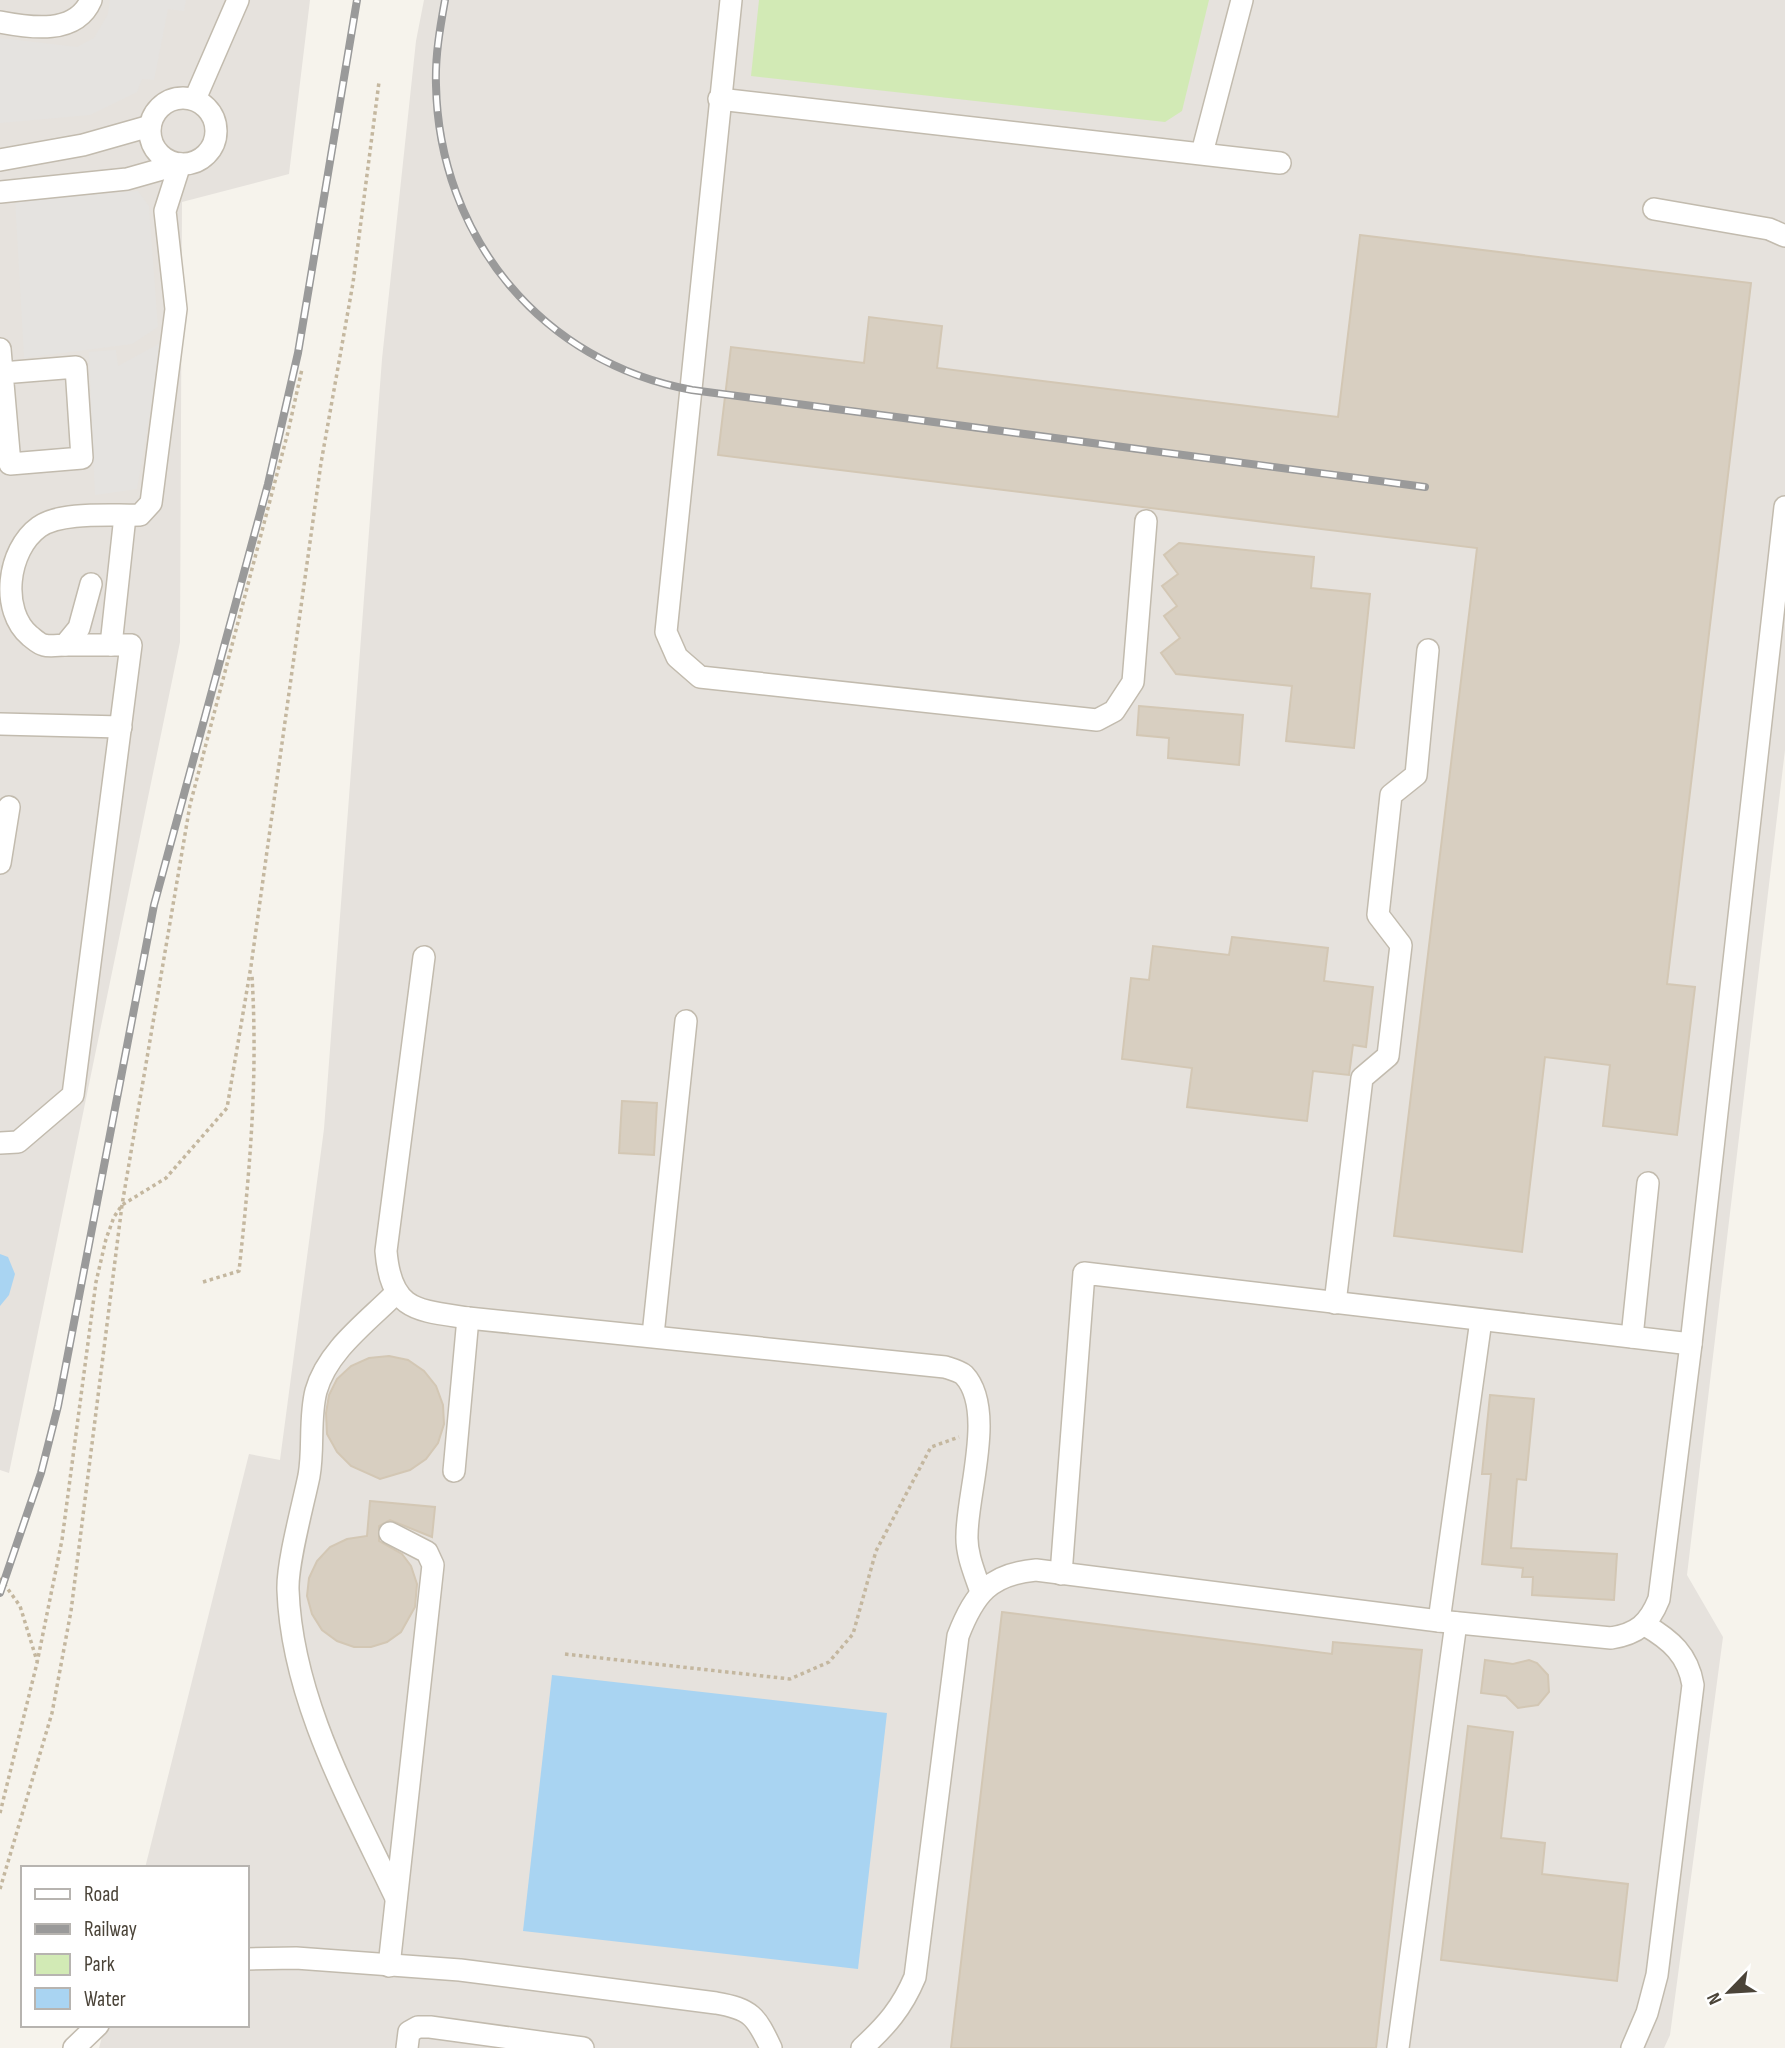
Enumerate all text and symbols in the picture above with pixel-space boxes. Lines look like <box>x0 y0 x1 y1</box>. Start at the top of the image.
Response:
legend <box>21 1866 248 2027</box>
text: Road <box>84 1882 119 1907</box>
text: Railway <box>84 1917 137 1942</box>
text: Park <box>84 1952 115 1977</box>
north arrow <box>1694 1957 1764 2027</box>
text: Water <box>84 1987 126 2012</box>
text: N <box>1702 1989 1728 2008</box>

